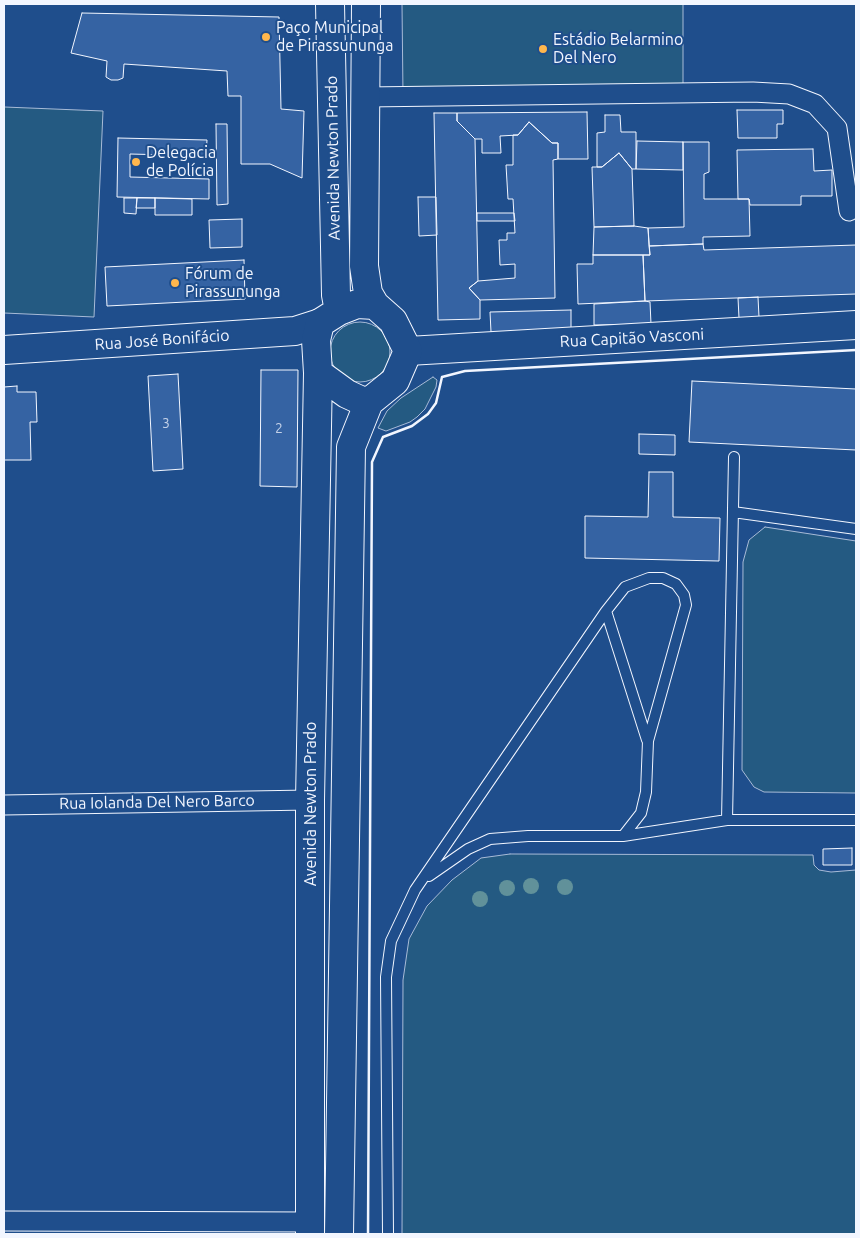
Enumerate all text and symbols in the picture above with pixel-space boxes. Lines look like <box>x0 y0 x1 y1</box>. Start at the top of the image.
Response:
place label: Paço Municipal de Pirassununga <box>276 18 393 56</box>
place label: Estádio Belarmino Del Nero <box>553 30 683 68</box>
marker: Paço Municipal de Pirassununga <box>260 31 272 43</box>
marker: Estádio Belarmino Del Nero <box>537 43 549 55</box>
street label: Avenida Newton Prado <box>322 75 344 241</box>
place label: Delegacia de Polícia <box>146 143 216 181</box>
marker: Delegacia de Polícia <box>130 156 142 168</box>
place label: Fórum de Pirassununga <box>185 264 281 302</box>
marker: Fórum de Pirassununga <box>169 277 181 289</box>
street label: Rua Capitão Vasconi <box>559 325 705 351</box>
street label: Rua José Bonifácio <box>94 326 230 354</box>
house number: 3 <box>162 415 170 431</box>
house number: 2 <box>275 420 283 436</box>
street label: Avenida Newton Prado <box>301 722 321 886</box>
street label: Rua Iolanda Del Nero Barco <box>59 791 255 813</box>

